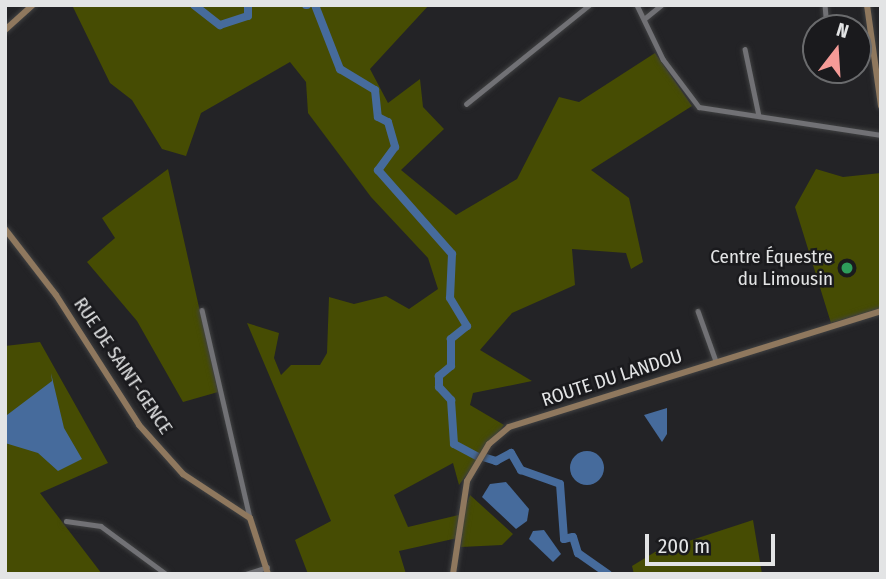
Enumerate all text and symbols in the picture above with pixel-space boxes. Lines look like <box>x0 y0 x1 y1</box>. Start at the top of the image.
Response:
north arrow <box>802 14 872 84</box>
text: N <box>834 18 852 43</box>
place label: Centre Équestre du Limousin <box>710 246 833 290</box>
marker: Centre Équestre du Limousin <box>839 260 855 276</box>
street label: RUE DE SAINT-GENCE <box>69 293 177 439</box>
street label: ROUTE DU LANDOU <box>539 345 685 411</box>
scale bar <box>648 520 778 564</box>
text: 200 m <box>658 533 710 559</box>

